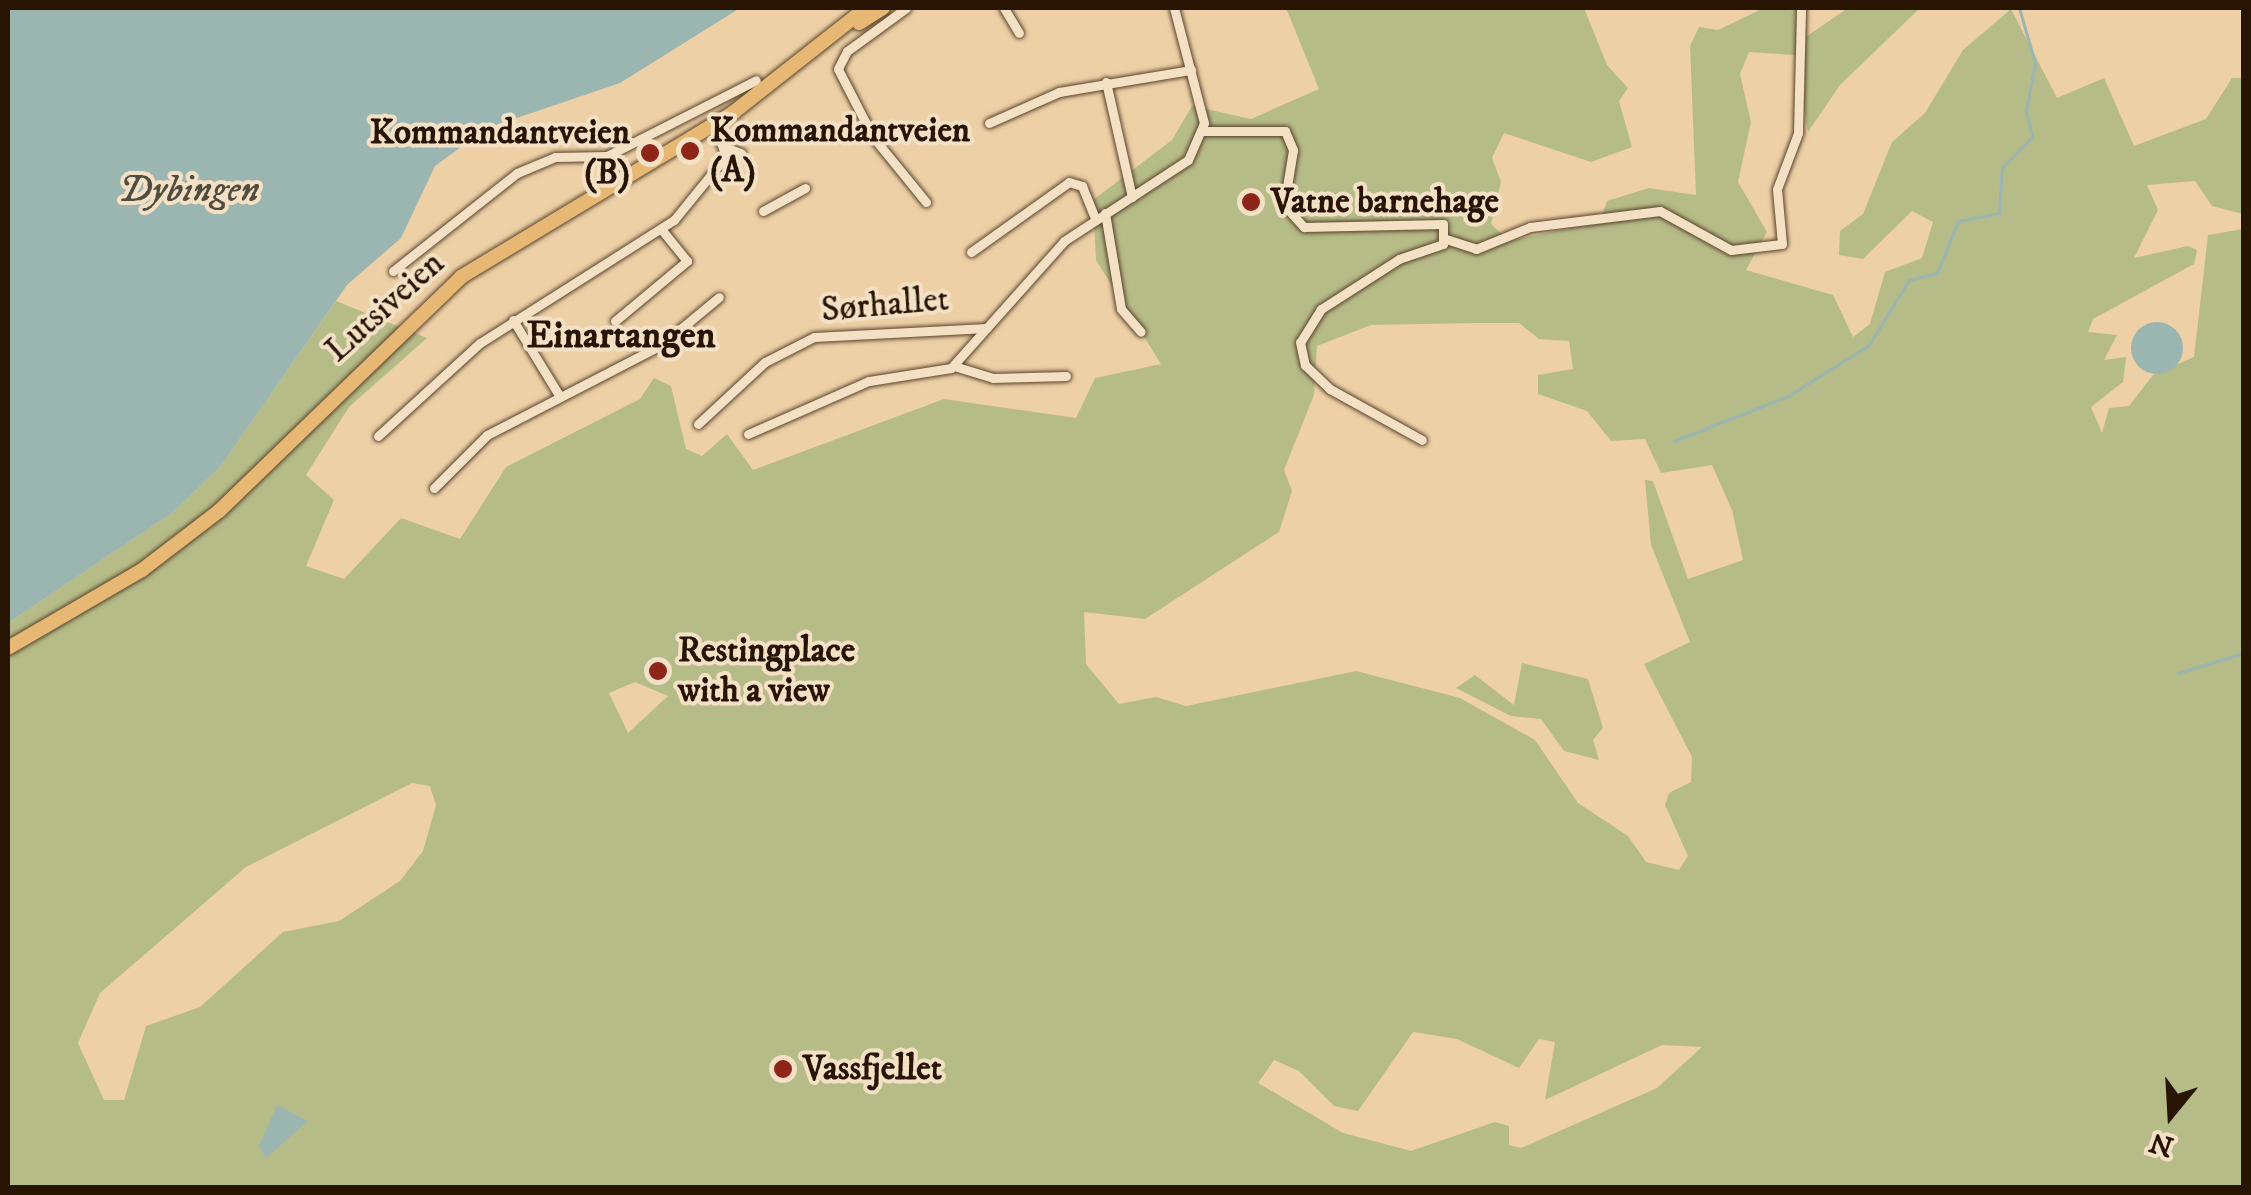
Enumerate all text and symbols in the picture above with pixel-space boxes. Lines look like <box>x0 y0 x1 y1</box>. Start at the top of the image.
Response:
place label: Kommandantveien (A) <box>710 110 970 192</box>
place label: Kommandantveien (B) <box>370 112 630 194</box>
marker: Kommandantveien (A) <box>679 140 701 162</box>
marker: Kommandantveien (B) <box>639 142 661 164</box>
water label: Dybingen <box>118 168 260 214</box>
place label: Vatne barnehage <box>1271 181 1499 223</box>
marker: Vatne barnehage <box>1240 191 1262 213</box>
street label: Lutsiveien <box>317 243 453 371</box>
street label: Sørhallet <box>819 279 951 331</box>
district label: Einartangen <box>526 314 716 360</box>
place label: Restingplace with a view <box>678 630 855 712</box>
marker: Restingplace with a view <box>647 660 669 682</box>
place label: Vassfjellet <box>803 1048 942 1090</box>
marker: Vassfjellet <box>772 1058 794 1080</box>
north arrow <box>2121 1065 2221 1165</box>
text: N <box>2145 1124 2178 1164</box>

